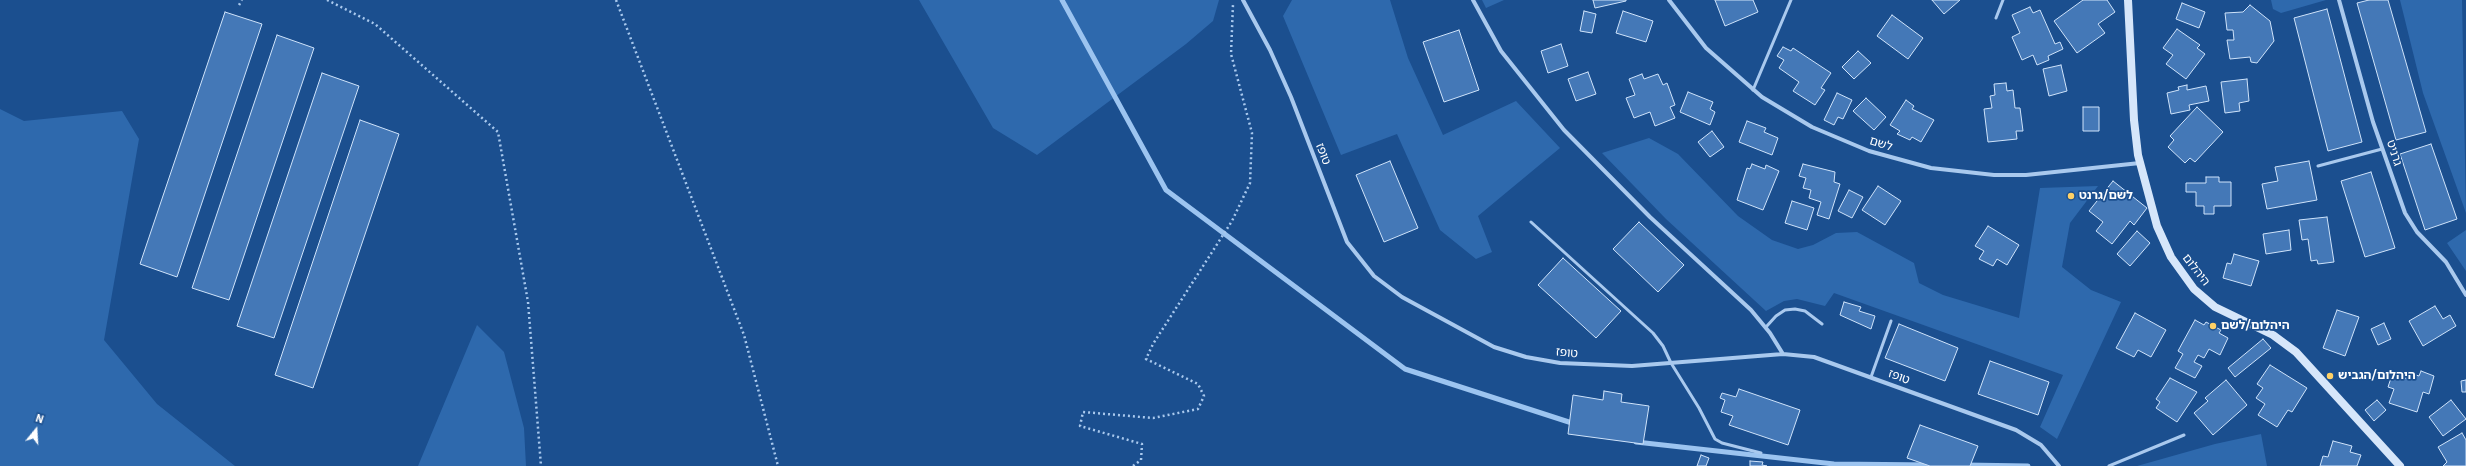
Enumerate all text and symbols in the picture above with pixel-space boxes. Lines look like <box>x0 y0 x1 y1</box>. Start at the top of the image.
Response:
street label: לשם <box>1868 134 1894 154</box>
street label: גרניט <box>2383 138 2405 168</box>
street label: טופז <box>1312 141 1334 167</box>
place label: לשם/גרנט <box>2079 189 2133 203</box>
marker: לשם/גרנט <box>2066 191 2076 201</box>
street label: היהלום <box>2179 251 2213 289</box>
place label: היהלום/לשם <box>2221 319 2290 333</box>
marker: היהלום/לשם <box>2208 321 2218 331</box>
street label: טופז <box>1555 345 1579 361</box>
street label: טופז <box>1886 366 1912 388</box>
place label: היהלום/הגביש <box>2338 369 2416 383</box>
marker: היהלום/הגביש <box>2325 371 2335 381</box>
north arrow <box>16 410 56 450</box>
text: N <box>34 411 46 426</box>

